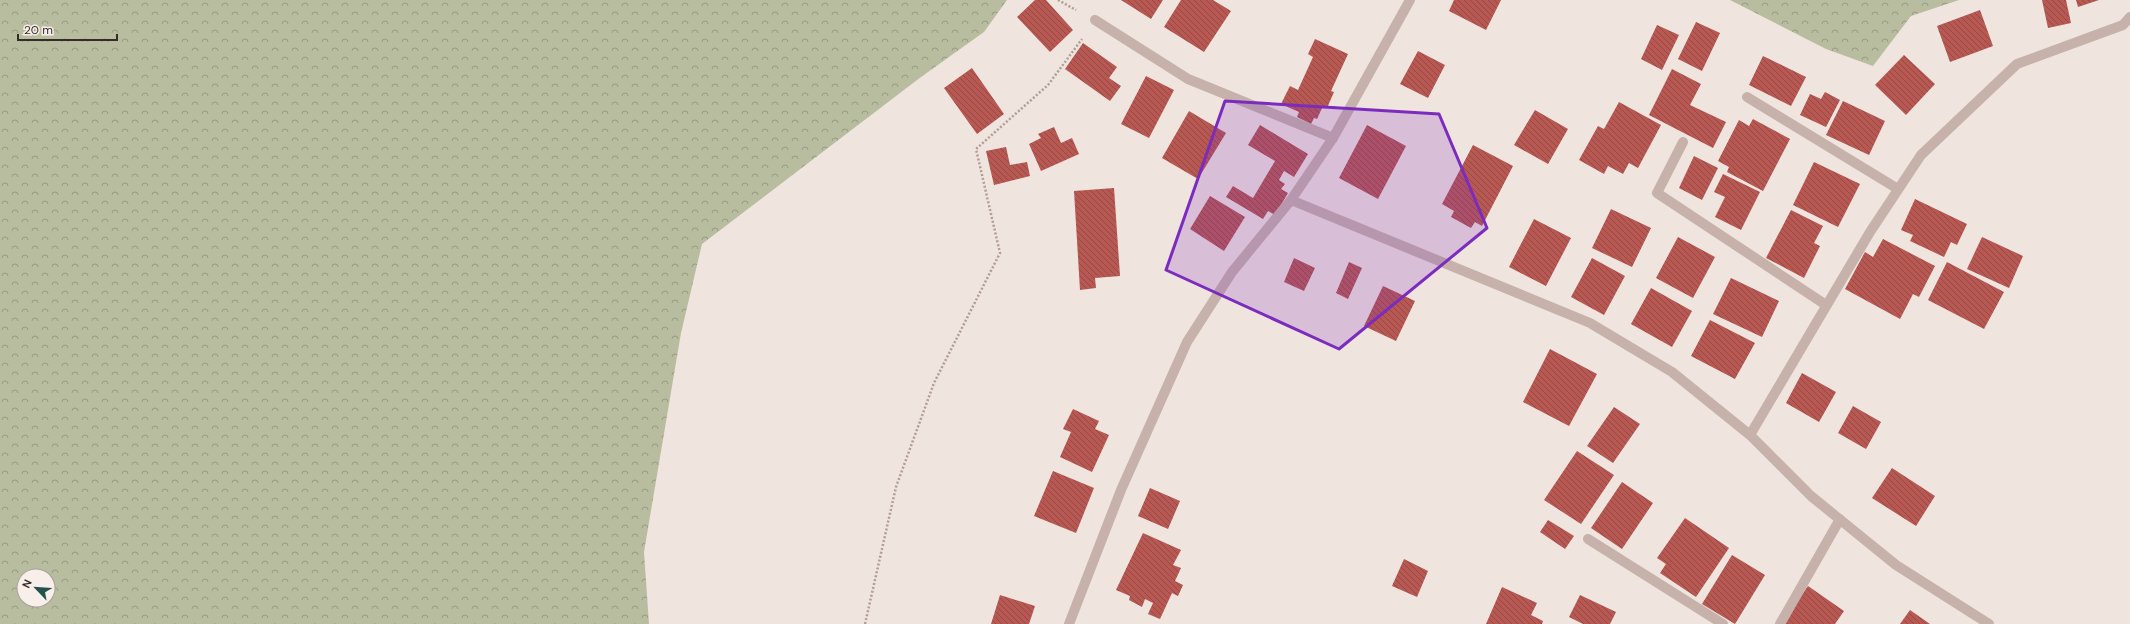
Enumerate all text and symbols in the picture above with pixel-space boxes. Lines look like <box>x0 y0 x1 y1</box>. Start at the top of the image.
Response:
scale bar <box>18 16 117 42</box>
text: 20 m <box>24 22 53 38</box>
north arrow <box>16 568 56 608</box>
text: N <box>19 577 35 590</box>

